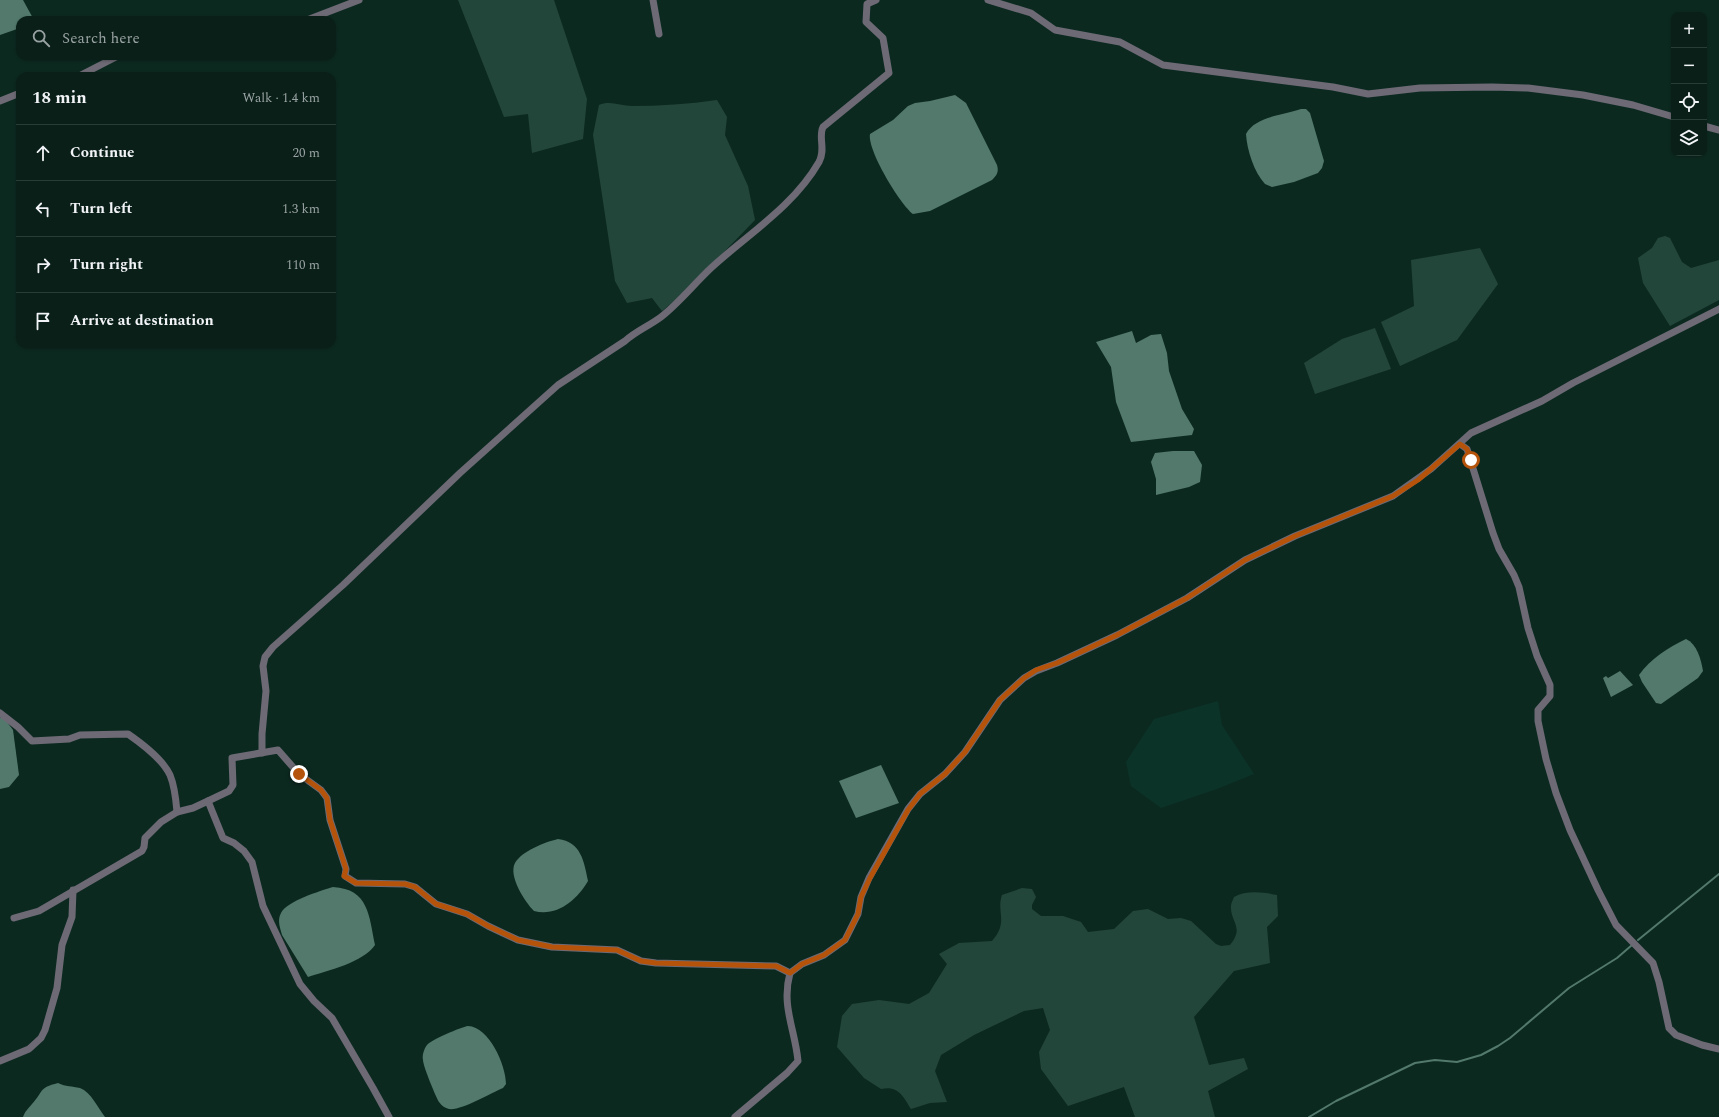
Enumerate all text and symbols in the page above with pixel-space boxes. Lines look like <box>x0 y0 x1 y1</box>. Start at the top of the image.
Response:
map controls <box>1671 12 1707 156</box>
button: + <box>1671 12 1707 48</box>
search box <box>16 16 336 60</box>
icon: search <box>30 27 52 49</box>
text: Search here <box>62 27 140 50</box>
button: − <box>1671 48 1707 84</box>
button: locate <box>1671 84 1707 120</box>
text: 18 min <box>32 85 87 111</box>
text: Walk · 1.4 km <box>242 88 320 108</box>
button: layers <box>1671 120 1707 156</box>
text: Continue <box>70 141 135 164</box>
icon: ahead <box>32 142 54 164</box>
text: 20 m <box>293 143 320 163</box>
text: Turn left <box>70 197 132 220</box>
icon: left <box>32 198 54 220</box>
text: 1.3 km <box>282 199 320 219</box>
text: Turn right <box>70 253 143 276</box>
icon: right <box>32 254 54 276</box>
text: 110 m <box>286 255 320 275</box>
text: Arrive at destination <box>70 309 214 332</box>
icon: arrive <box>32 310 54 332</box>
route start <box>1462 451 1480 469</box>
route end <box>290 765 308 783</box>

